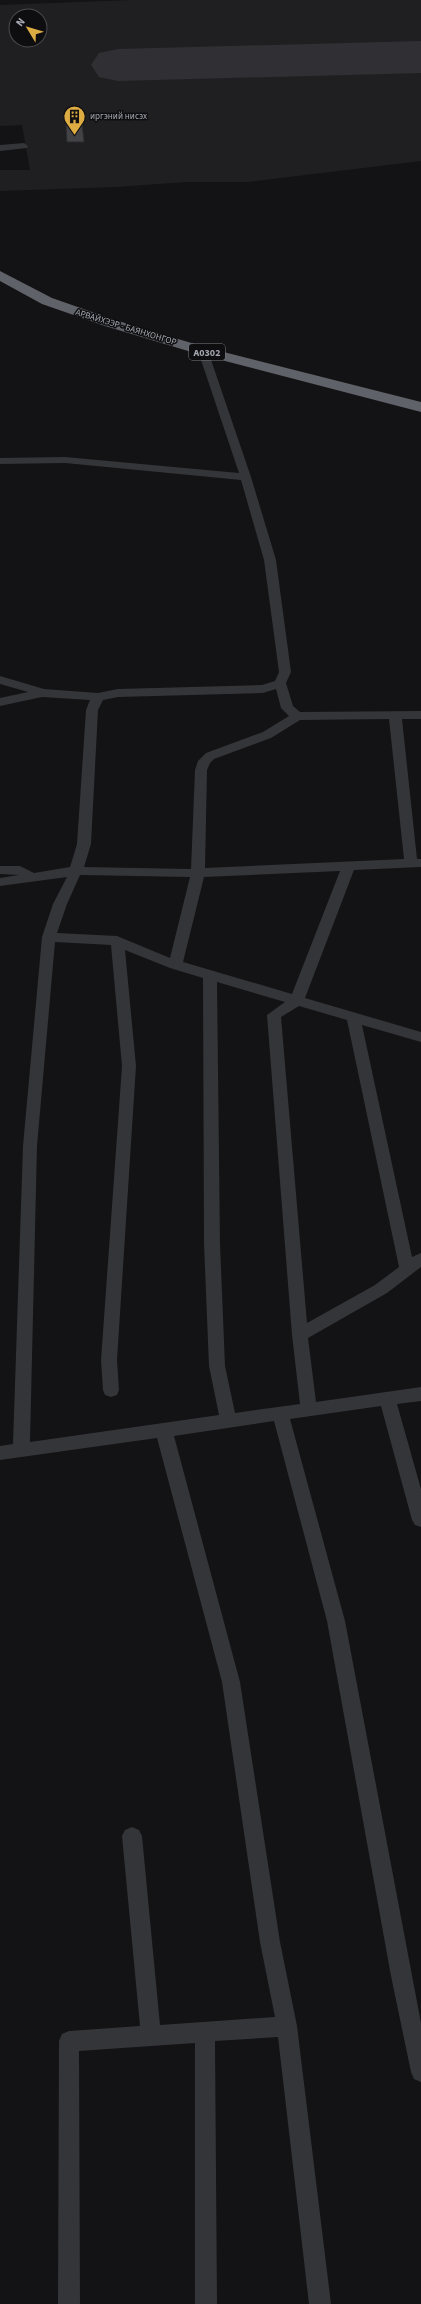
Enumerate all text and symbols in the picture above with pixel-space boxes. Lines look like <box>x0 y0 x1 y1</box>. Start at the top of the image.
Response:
north arrow <box>8 8 48 48</box>
text: N <box>12 15 29 30</box>
building icon: иргэний нисэх <box>62 103 88 136</box>
place label: иргэний нисэх <box>90 110 147 123</box>
street label: АРВАЙХЭЭР - БАЯНХОНГОР <box>74 306 178 349</box>
road number: A0302 <box>189 344 225 360</box>

